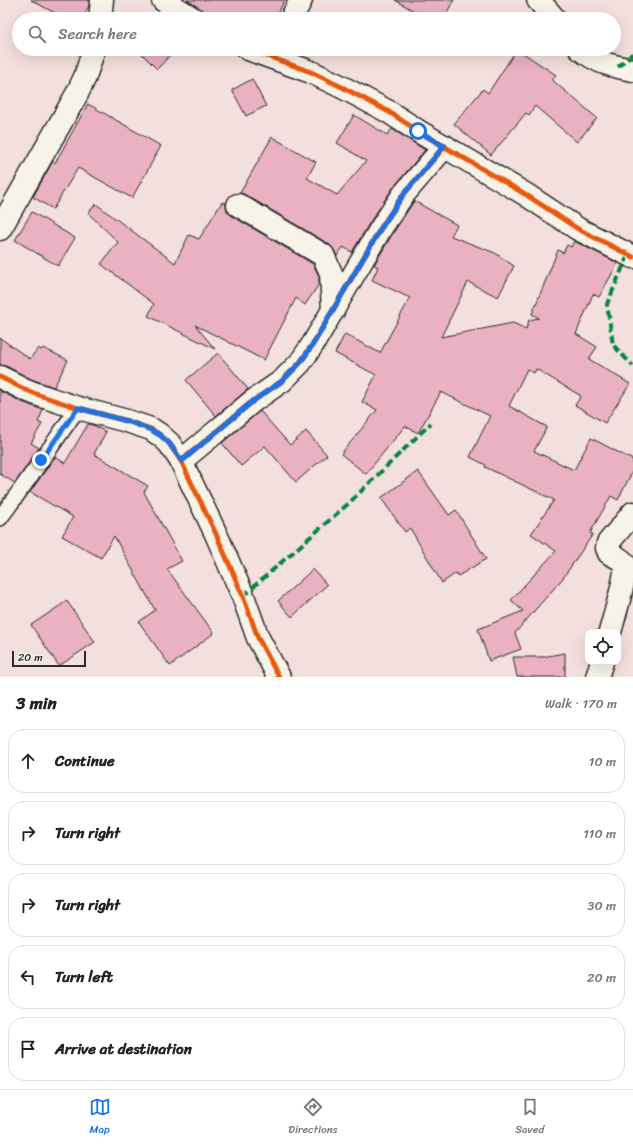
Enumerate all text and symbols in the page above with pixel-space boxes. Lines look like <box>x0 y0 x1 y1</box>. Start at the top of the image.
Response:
search box <box>12 12 621 56</box>
text: Search here <box>58 21 137 47</box>
icon: search <box>26 23 48 45</box>
route start <box>409 122 427 140</box>
route end <box>32 451 50 469</box>
map controls <box>585 629 621 665</box>
button: locate <box>585 629 621 665</box>
text: 20 m <box>18 648 43 667</box>
scale bar <box>12 649 86 668</box>
text: 3 min <box>16 688 57 718</box>
text: Walk · 170 m <box>545 692 617 715</box>
text: Continue <box>55 748 115 774</box>
icon: ahead <box>17 750 39 772</box>
text: 10 m <box>589 750 616 773</box>
text: Turn right <box>55 820 120 846</box>
icon: right <box>17 822 39 844</box>
text: 110 m <box>583 822 616 845</box>
text: Turn right <box>55 892 120 918</box>
icon: right <box>17 894 39 916</box>
text: 30 m <box>587 894 616 917</box>
text: Turn left <box>55 964 113 990</box>
icon: left <box>17 966 39 988</box>
text: 20 m <box>587 966 616 989</box>
text: Arrive at destination <box>55 1036 192 1062</box>
icon: arrive <box>17 1038 39 1060</box>
tab: Map <box>89 1096 111 1139</box>
tab: Directions <box>288 1096 338 1139</box>
tab: Saved <box>515 1096 544 1139</box>

